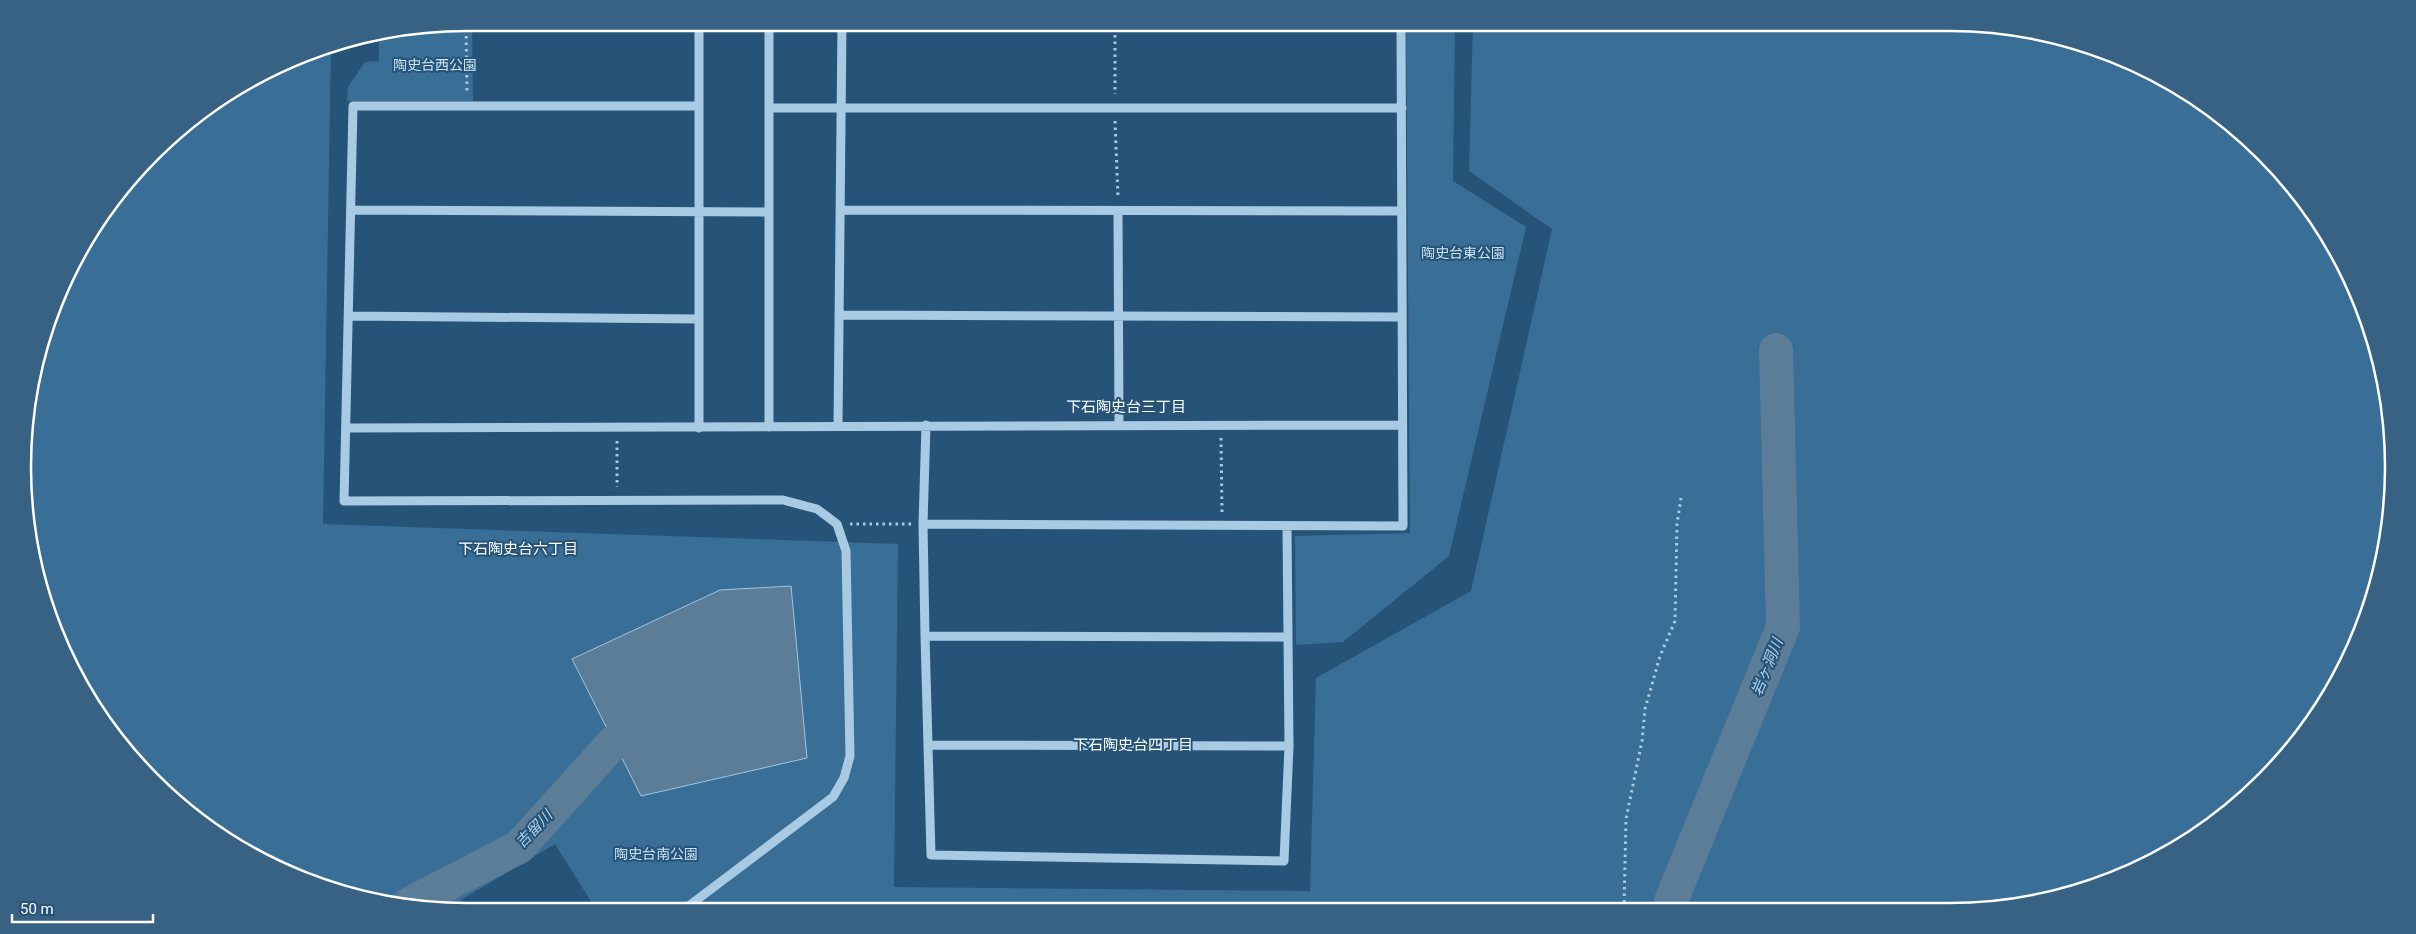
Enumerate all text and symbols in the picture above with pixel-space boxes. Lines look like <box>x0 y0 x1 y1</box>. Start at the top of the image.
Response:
park label: 陶史台西公園 <box>393 57 477 73</box>
park label: 陶史台東公園 <box>1421 245 1505 261</box>
district label: 下石陶史台三丁目 <box>1066 398 1186 416</box>
district label: 下石陶史台六丁目 <box>458 540 578 558</box>
water label: 岩ヶ洞川 <box>1747 634 1787 698</box>
district label: 下石陶史台四丁目 <box>1073 736 1193 754</box>
water label: 吉留川 <box>512 805 557 851</box>
park label: 陶史台南公園 <box>614 846 698 862</box>
scale bar <box>12 892 154 924</box>
text: 50 m <box>20 900 54 918</box>

